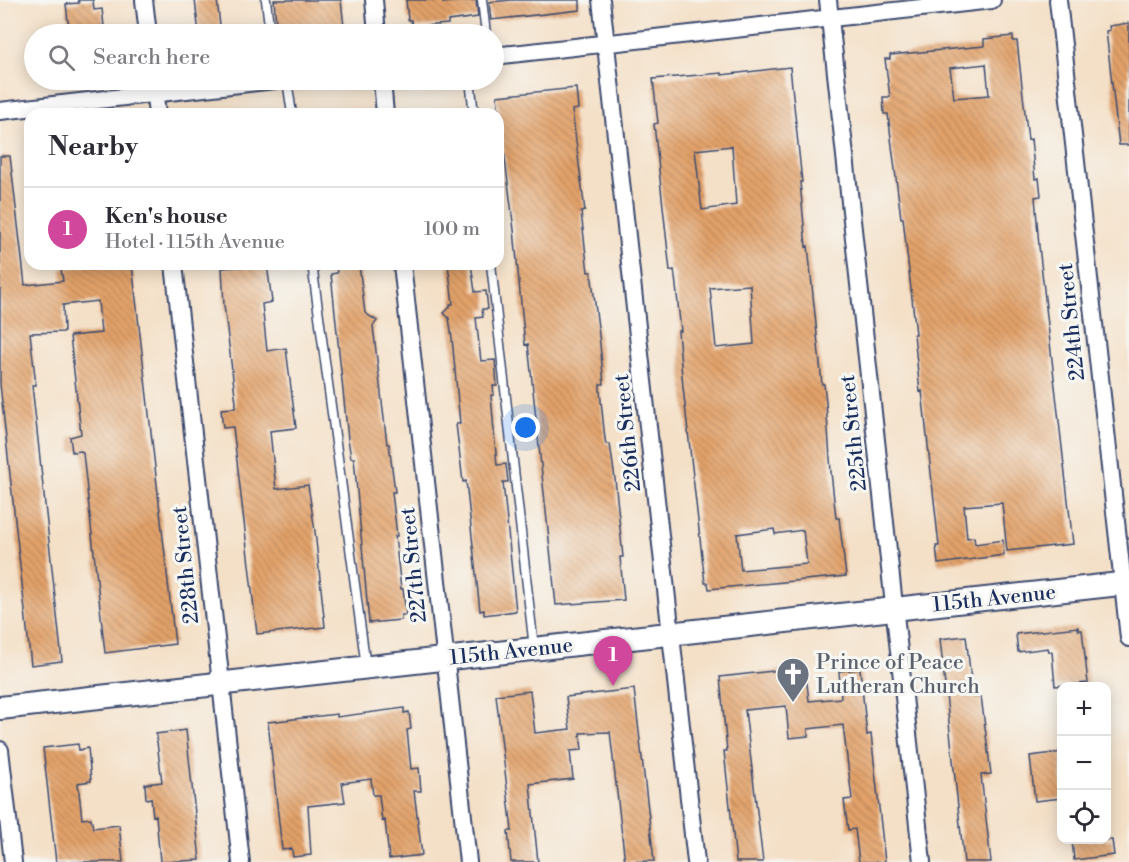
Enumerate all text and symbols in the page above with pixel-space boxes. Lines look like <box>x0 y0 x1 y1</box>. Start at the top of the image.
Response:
search box <box>24 24 504 90</box>
icon: search <box>45 41 78 74</box>
text: Search here <box>93 44 210 71</box>
text: Nearby <box>48 131 138 163</box>
text: Ken's house <box>105 203 227 230</box>
text: 1 <box>63 217 72 242</box>
text: 100 m <box>424 217 480 242</box>
text: Hotel · 115th Avenue <box>105 230 285 255</box>
street label: 224th Street <box>1053 261 1091 382</box>
street label: 226th Street <box>609 372 647 493</box>
street label: 225th Street <box>835 373 873 492</box>
your location <box>511 413 540 442</box>
street label: 228th Street <box>167 504 205 625</box>
street label: 227th Street <box>395 505 433 624</box>
street label: 115th Avenue <box>931 580 1057 618</box>
street label: 115th Avenue <box>448 633 574 671</box>
pin: 1 <box>594 636 632 686</box>
place label: Prince of Peace Lutheran Church <box>816 650 980 700</box>
church icon: Prince of Peace Lutheran Church <box>775 656 811 703</box>
map controls <box>1057 682 1111 844</box>
button: + <box>1057 682 1111 736</box>
button: − <box>1057 736 1111 790</box>
button: locate <box>1057 790 1111 844</box>

